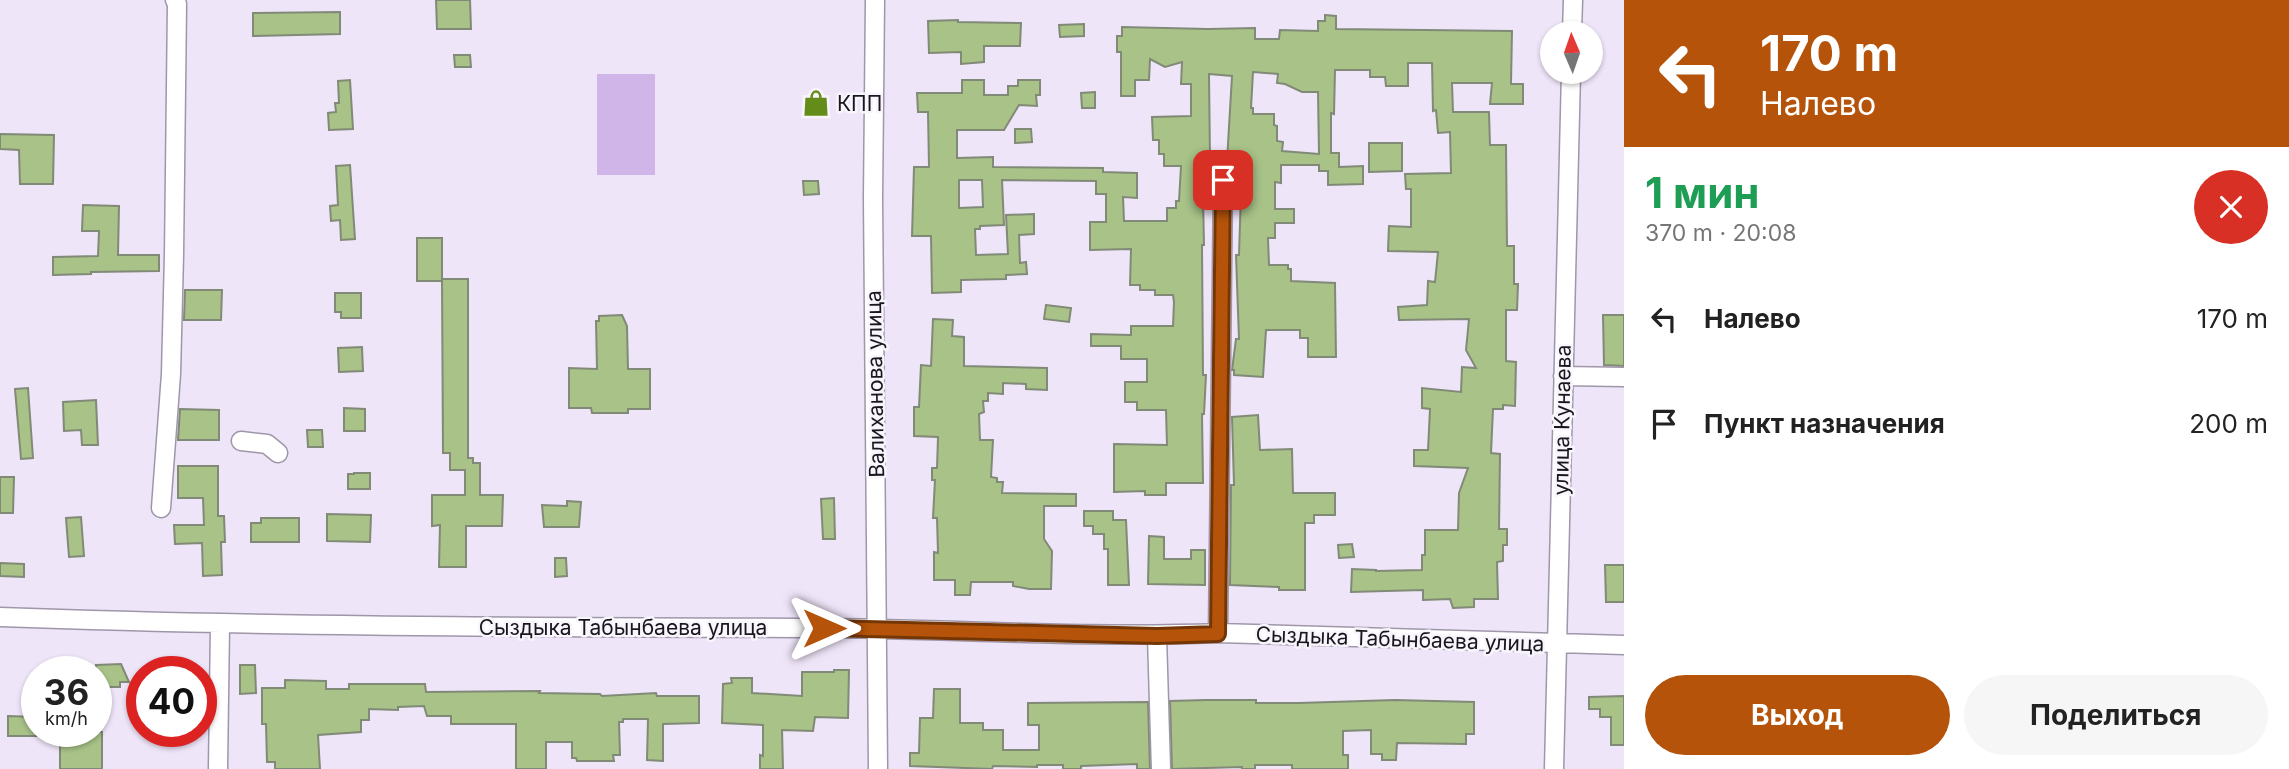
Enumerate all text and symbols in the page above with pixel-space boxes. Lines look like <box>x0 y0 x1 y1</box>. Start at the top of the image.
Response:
north arrow <box>1540 21 1603 84</box>
map controls <box>1540 21 1603 84</box>
text: 170 m <box>1760 24 1898 83</box>
icon: left <box>1645 28 1736 119</box>
text: Налево <box>1760 84 1876 123</box>
shop icon: КПП <box>801 88 831 118</box>
place label: КПП <box>837 91 882 116</box>
pin <box>1193 150 1253 210</box>
icon: arrive <box>1204 161 1242 199</box>
text: 1 мин <box>1645 167 1759 218</box>
button: close <box>2194 170 2268 244</box>
text: 370 m · 20:08 <box>1645 219 1796 247</box>
street label: Валиханова улица <box>861 290 889 478</box>
icon: left <box>1645 300 1683 338</box>
text: Налево <box>1704 303 1801 334</box>
text: 170 m <box>2197 303 2268 334</box>
street label: улица Кунаева <box>1548 344 1576 496</box>
icon: arrive <box>1645 405 1683 443</box>
text: Пункт назначения <box>1704 408 1945 439</box>
text: 200 m <box>2189 408 2268 439</box>
position arrow <box>787 591 861 665</box>
street label: Сыздыка Табынбаева улица <box>479 615 767 640</box>
street label: Сыздыка Табынбаева улица <box>1255 621 1545 657</box>
speed limit sign: 40 <box>126 656 217 747</box>
text: 36 <box>44 671 89 713</box>
button: Выход <box>1645 675 1950 755</box>
button: Поделиться <box>1964 675 2268 755</box>
text: km/h <box>45 708 88 729</box>

